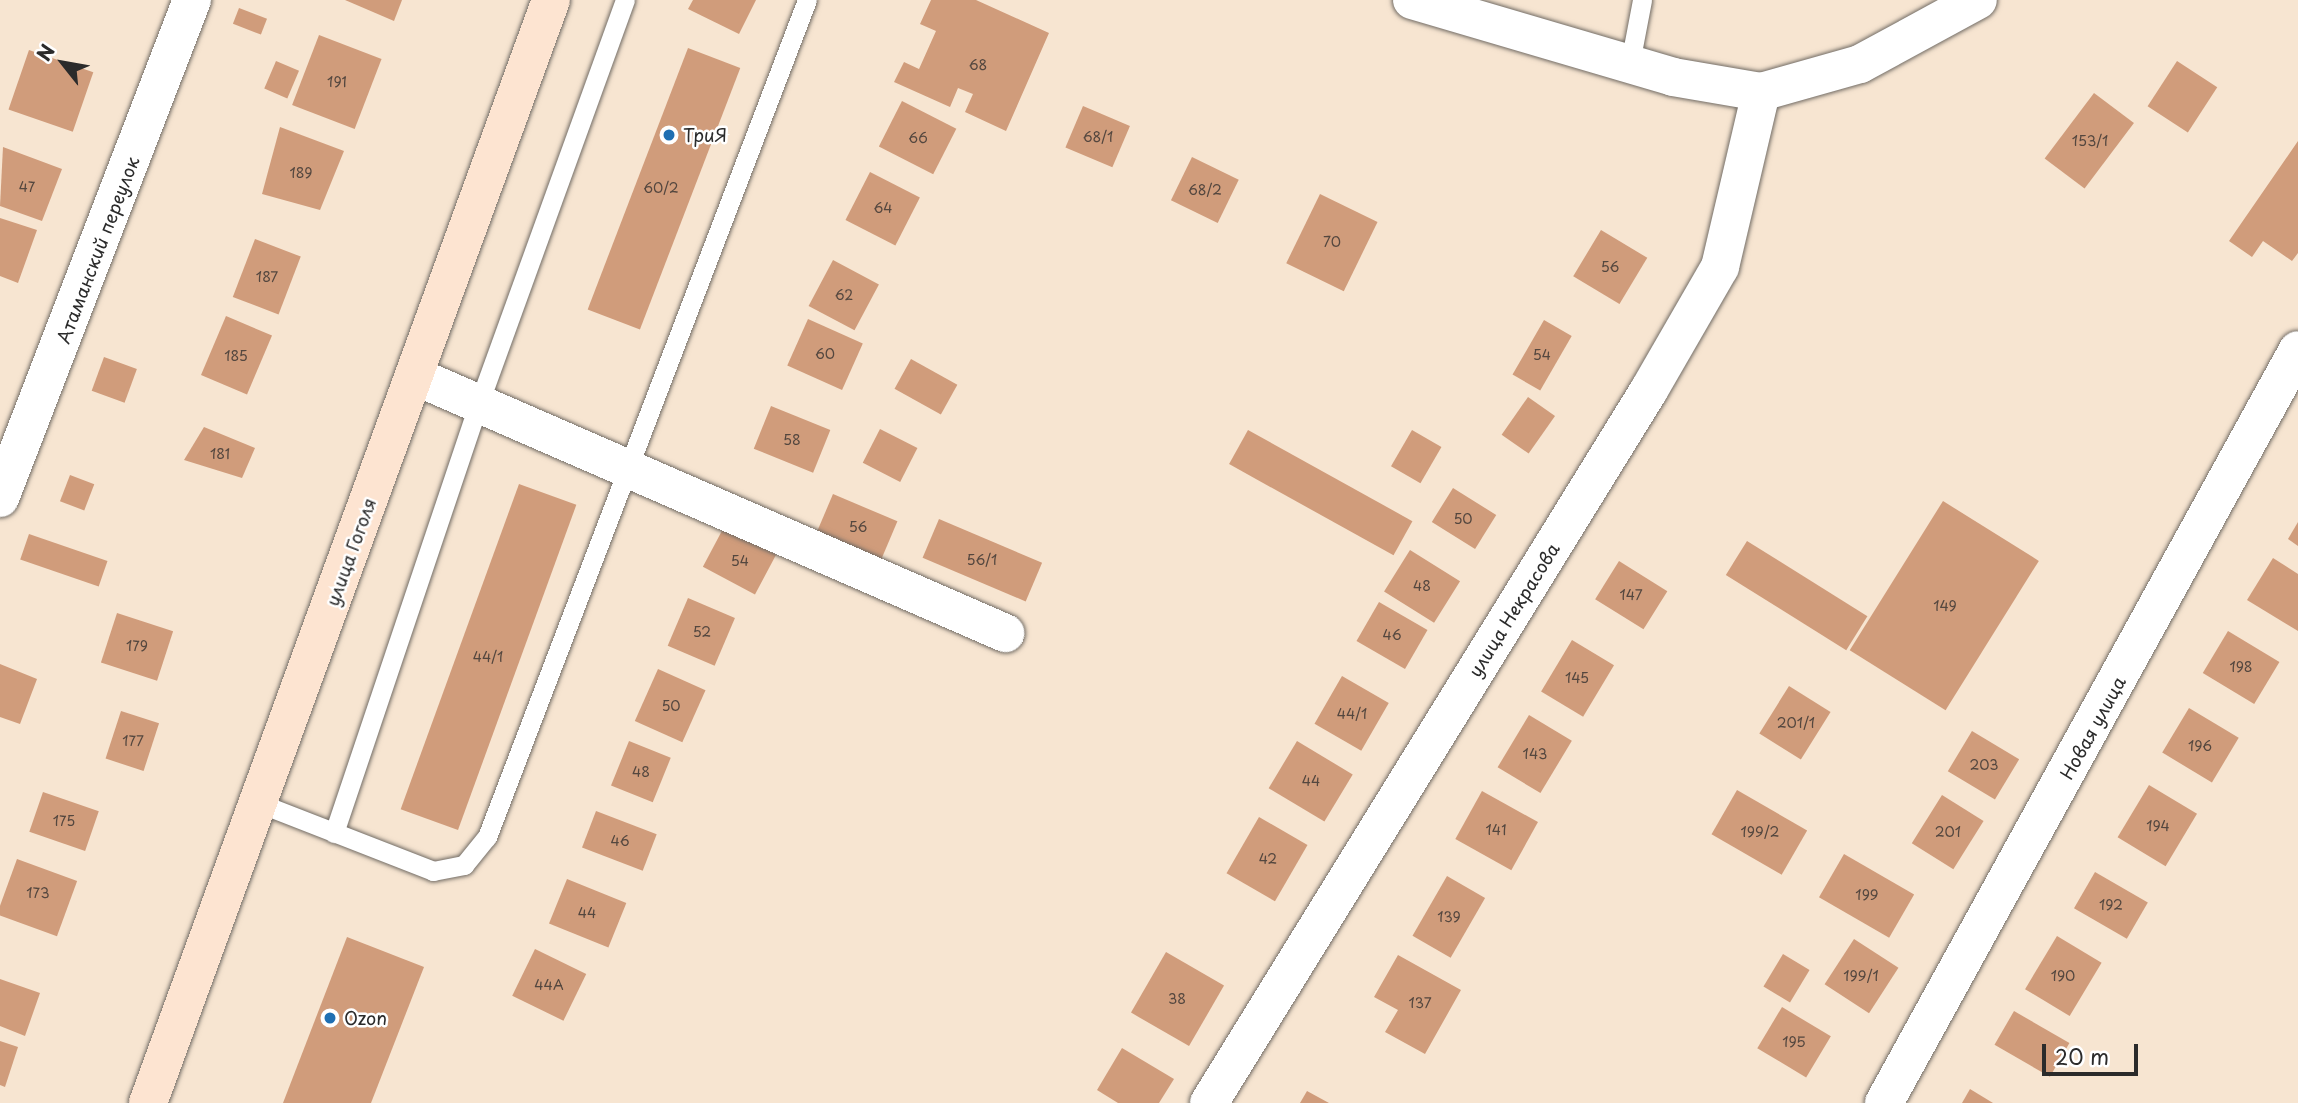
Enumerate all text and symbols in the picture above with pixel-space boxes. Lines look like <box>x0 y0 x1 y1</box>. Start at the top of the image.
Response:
north arrow <box>28 28 98 98</box>
text: N <box>29 39 61 66</box>
house number: 68 <box>969 57 987 73</box>
house number: 191 <box>327 74 347 90</box>
place label: ТриЯ <box>683 124 727 146</box>
marker: ТриЯ <box>661 127 677 143</box>
house number: 68/1 <box>1083 129 1113 145</box>
house number: 66 <box>908 130 928 146</box>
house number: 153/1 <box>2072 133 2108 149</box>
street label: Атаманский переулок <box>52 154 144 346</box>
house number: 189 <box>289 165 313 181</box>
house number: 47 <box>19 179 35 195</box>
house number: 60/2 <box>643 180 679 196</box>
house number: 68/2 <box>1188 182 1222 198</box>
house number: 64 <box>873 200 893 216</box>
house number: 70 <box>1323 234 1341 250</box>
house number: 56 <box>1601 259 1619 275</box>
house number: 187 <box>256 269 278 285</box>
house number: 62 <box>835 287 853 303</box>
house number: 60 <box>815 346 835 362</box>
house number: 54 <box>1533 347 1551 363</box>
house number: 185 <box>224 348 248 364</box>
house number: 58 <box>783 432 801 448</box>
house number: 181 <box>210 446 230 462</box>
street label: улица Гоголя <box>321 494 381 610</box>
house number: 50 <box>1453 511 1473 527</box>
house number: 56 <box>849 519 867 535</box>
street label: улица Некрасова <box>1464 539 1564 681</box>
house number: 56/1 <box>967 552 997 568</box>
house number: 54 <box>731 553 749 569</box>
house number: 48 <box>1413 578 1431 594</box>
house number: 147 <box>1619 587 1643 603</box>
house number: 149 <box>1933 598 1957 614</box>
house number: 52 <box>693 624 711 640</box>
house number: 46 <box>1382 627 1402 643</box>
house number: 179 <box>126 638 148 654</box>
house number: 44/1 <box>473 649 503 665</box>
house number: 198 <box>2229 659 2253 675</box>
house number: 145 <box>1565 670 1589 686</box>
street label: Новая улица <box>2056 672 2130 784</box>
house number: 50 <box>661 698 681 714</box>
house number: 44/1 <box>1337 706 1367 722</box>
house number: 201/1 <box>1777 715 1815 731</box>
house number: 177 <box>122 733 144 749</box>
house number: 196 <box>2188 738 2212 754</box>
house number: 143 <box>1523 746 1547 762</box>
house number: 203 <box>1970 757 1998 773</box>
house number: 48 <box>632 764 650 780</box>
house number: 44 <box>1302 773 1320 789</box>
house number: 175 <box>53 813 75 829</box>
house number: 194 <box>2146 818 2170 834</box>
house number: 141 <box>1486 822 1506 838</box>
house number: 199/2 <box>1741 824 1779 840</box>
house number: 201 <box>1935 824 1961 840</box>
house number: 46 <box>610 833 630 849</box>
house number: 42 <box>1259 851 1277 867</box>
house number: 173 <box>26 885 50 901</box>
house number: 199 <box>1855 887 1879 903</box>
house number: 192 <box>2099 897 2123 913</box>
house number: 44 <box>578 905 596 921</box>
house number: 139 <box>1437 909 1461 925</box>
house number: 199/1 <box>1843 968 1879 984</box>
house number: 190 <box>2051 968 2075 984</box>
house number: 44А <box>534 977 564 993</box>
house number: 38 <box>1168 991 1186 1007</box>
house number: 137 <box>1408 995 1432 1011</box>
place label: Ozon <box>344 1007 387 1029</box>
marker: Ozon <box>322 1010 338 1026</box>
scale bar <box>2046 1030 2142 1074</box>
house number: 195 <box>1782 1034 1806 1050</box>
text: 20 m <box>2055 1040 2109 1072</box>

